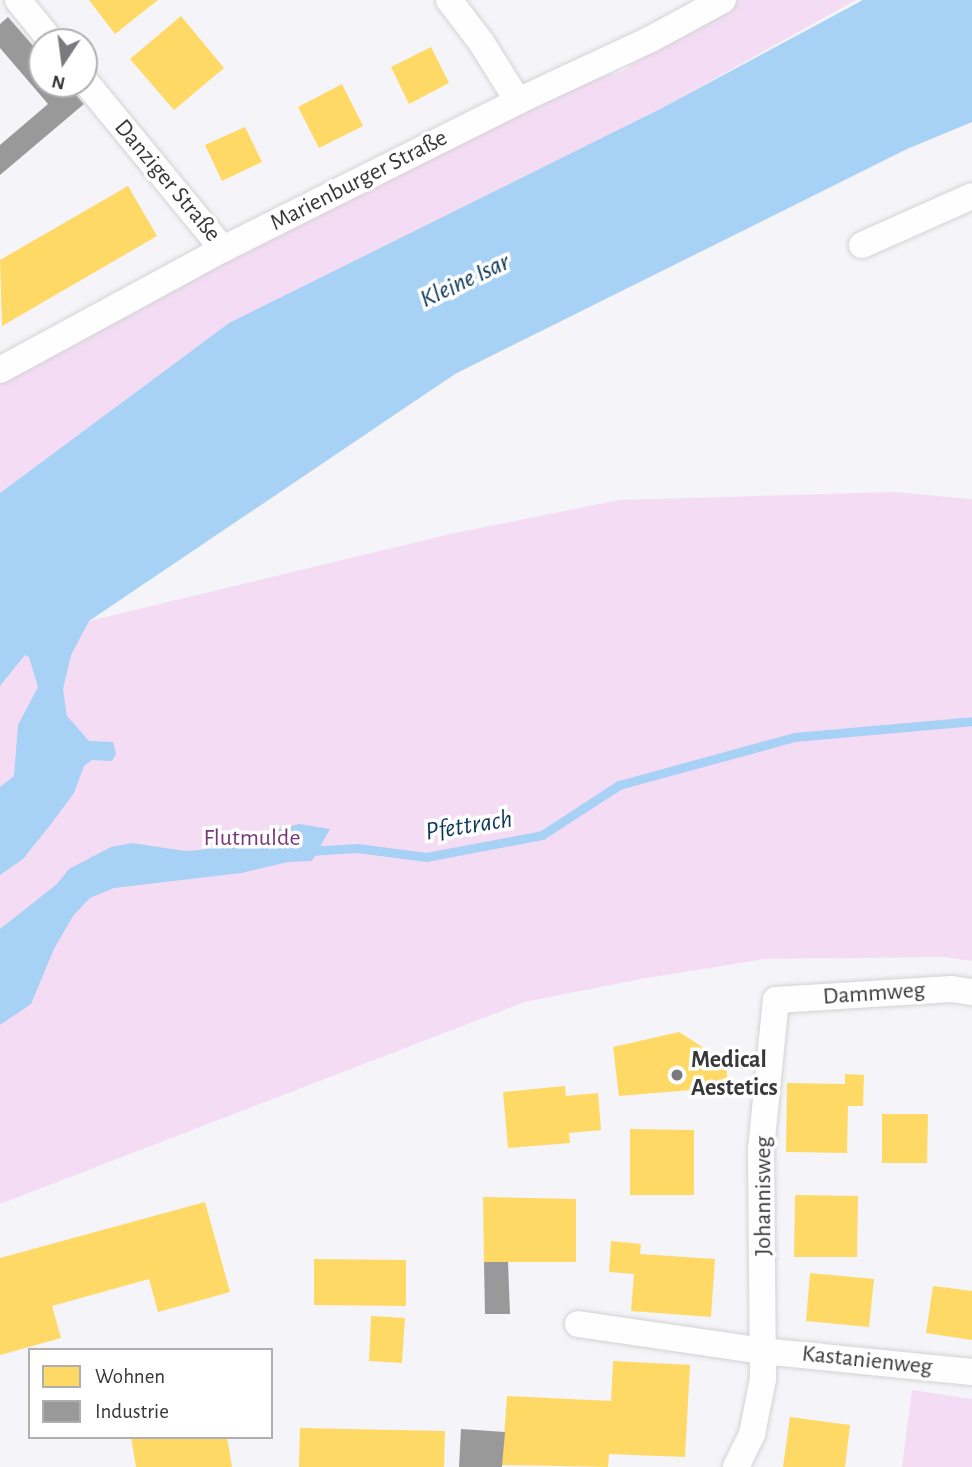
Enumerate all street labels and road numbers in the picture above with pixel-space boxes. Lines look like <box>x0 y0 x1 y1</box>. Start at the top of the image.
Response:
street label: Danziger Straße <box>107 114 227 248</box>
street label: Marienburger Straße <box>266 124 452 238</box>
street label: Dammweg <box>822 976 926 1012</box>
street label: Johannisweg <box>750 1136 778 1256</box>
street label: Kastanienweg <box>800 1340 934 1382</box>

